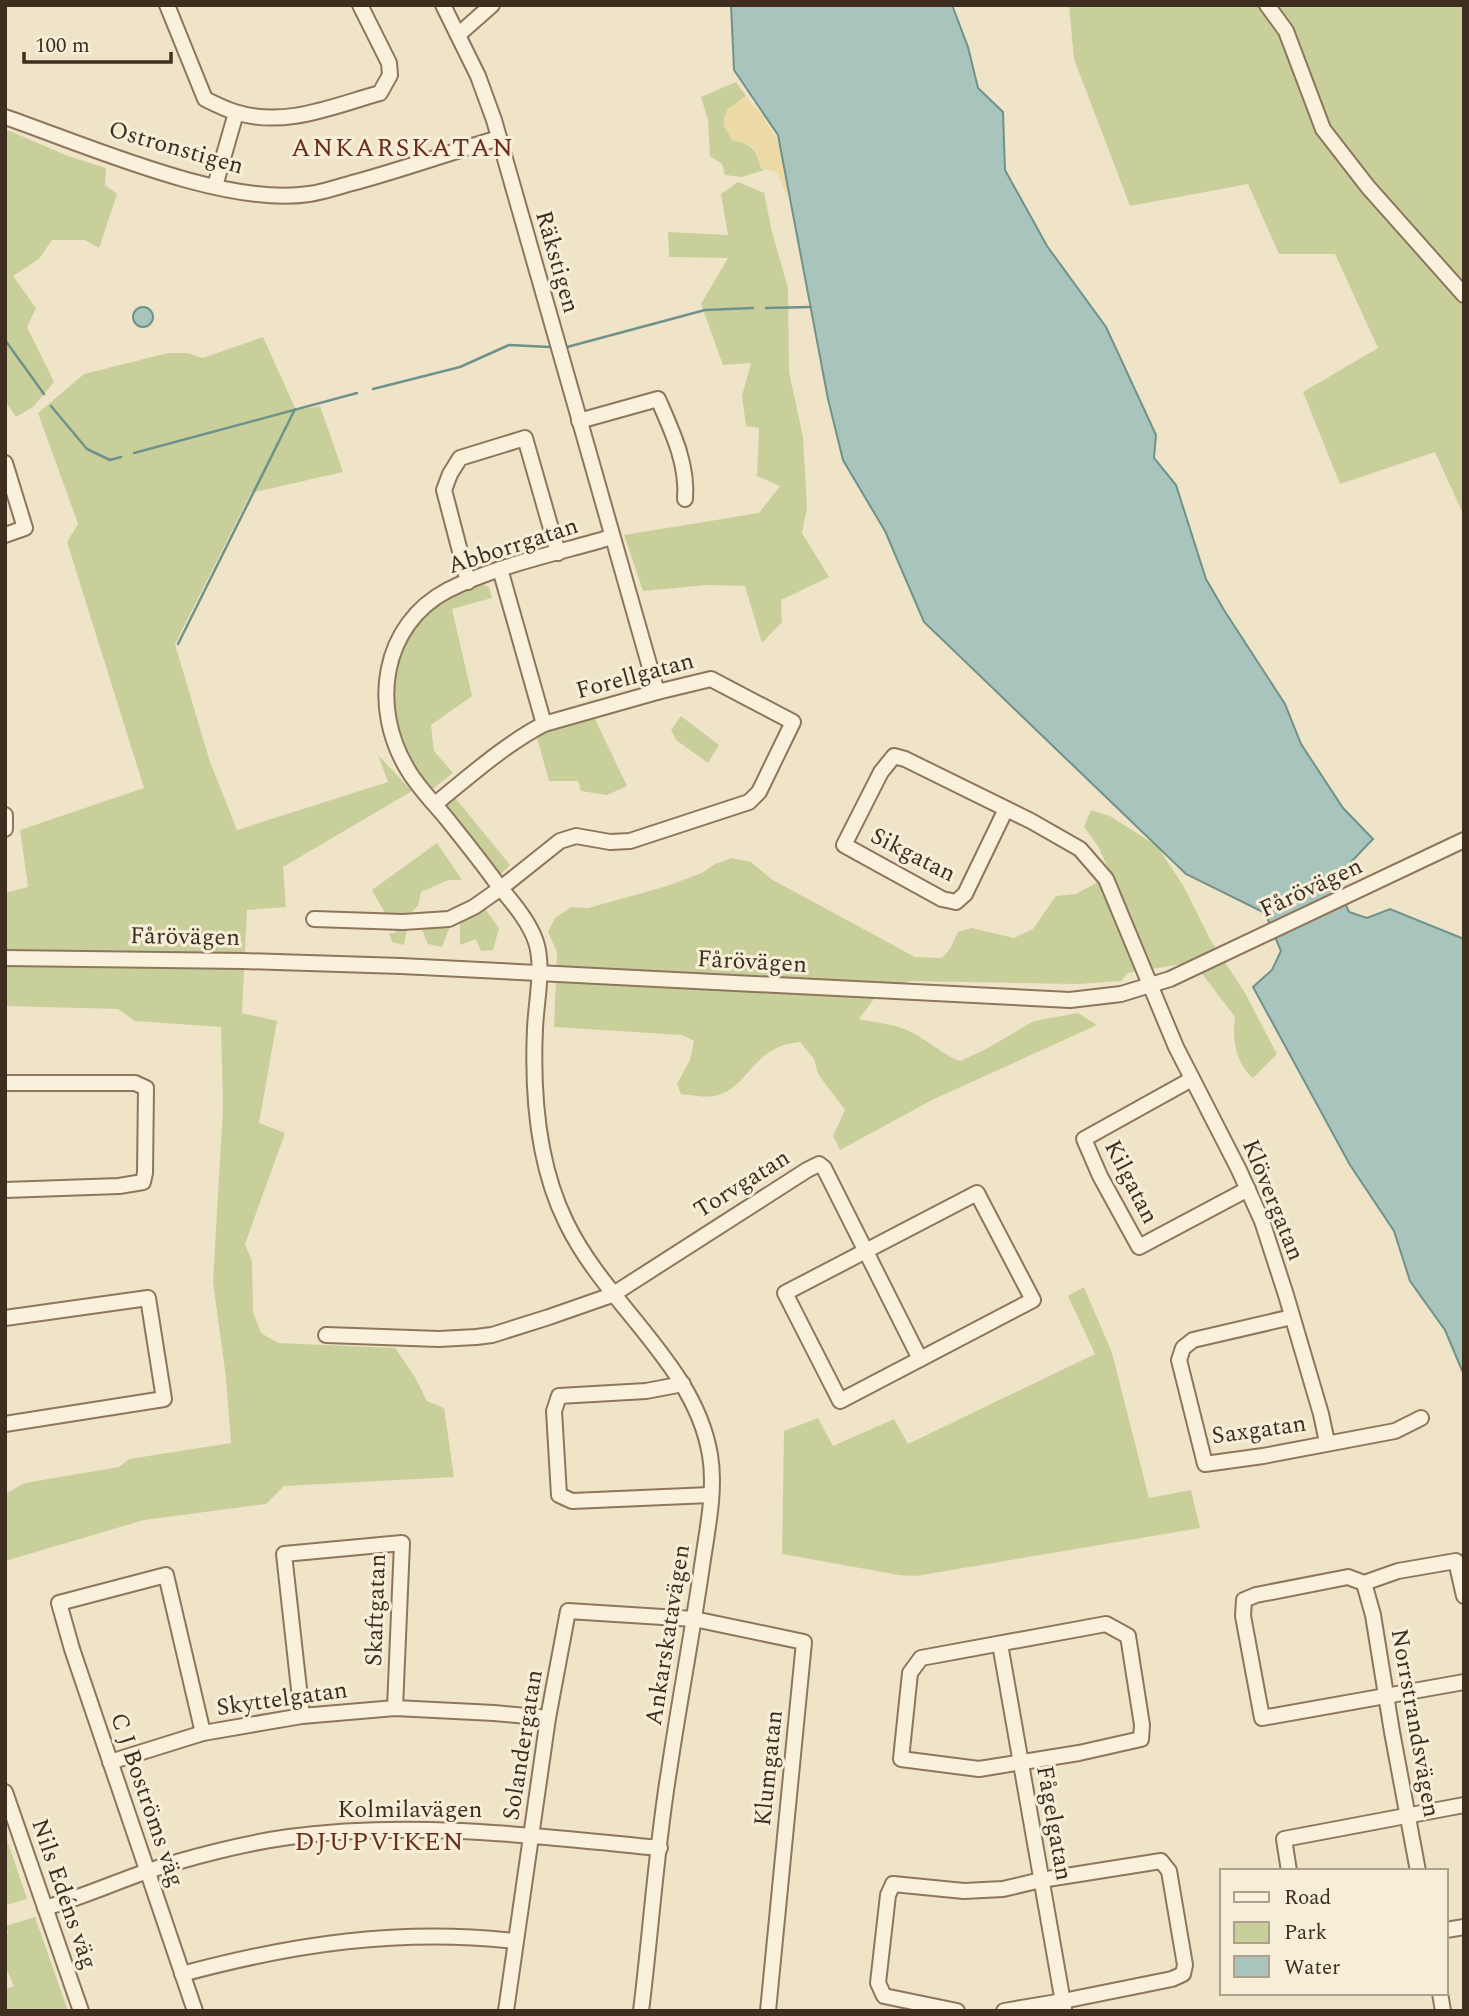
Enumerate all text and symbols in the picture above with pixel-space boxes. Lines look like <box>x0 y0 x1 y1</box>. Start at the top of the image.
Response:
scale bar <box>24 21 172 65</box>
text: 100 m <box>35 30 90 62</box>
street label: Ostronstigen <box>104 112 248 185</box>
district label: ANKARSKATAN <box>291 128 515 168</box>
street label: Räkstigen <box>525 206 589 318</box>
street label: Abborrgatan <box>443 508 583 584</box>
street label: Forellgatan <box>572 643 698 709</box>
street label: Sikgatan <box>864 818 962 892</box>
street label: Fårövägen <box>1254 848 1369 928</box>
street label: Fårövägen <box>130 918 240 956</box>
street label: Fårövägen <box>696 941 808 983</box>
street label: Kilgatan <box>1094 1134 1168 1230</box>
street label: Klövergatan <box>1232 1134 1314 1266</box>
street label: Torvgatan <box>687 1140 797 1228</box>
street label: Saxgatan <box>1209 1406 1309 1454</box>
street label: Ankarskatavägen <box>636 1542 700 1728</box>
street label: Skaftgatan <box>356 1553 396 1667</box>
street label: Norrstrandsvägen <box>1381 1626 1449 1820</box>
street label: Solandergatan <box>493 1667 553 1823</box>
street label: Skyttelgatan <box>214 1672 350 1726</box>
street label: C J Boströms väg <box>100 1708 194 1892</box>
street label: Klumgatan <box>745 1708 793 1828</box>
street label: Fågelgatan <box>1026 1763 1082 1883</box>
street label: Kolmilavägen <box>337 1792 483 1828</box>
street label: Nils Edéns väg <box>21 1814 107 1974</box>
district label: DJUPVIKEN <box>294 1822 466 1862</box>
legend <box>1220 1869 1448 1995</box>
text: Road <box>1284 1882 1331 1914</box>
text: Park <box>1284 1917 1328 1949</box>
text: Water <box>1284 1952 1340 1984</box>

